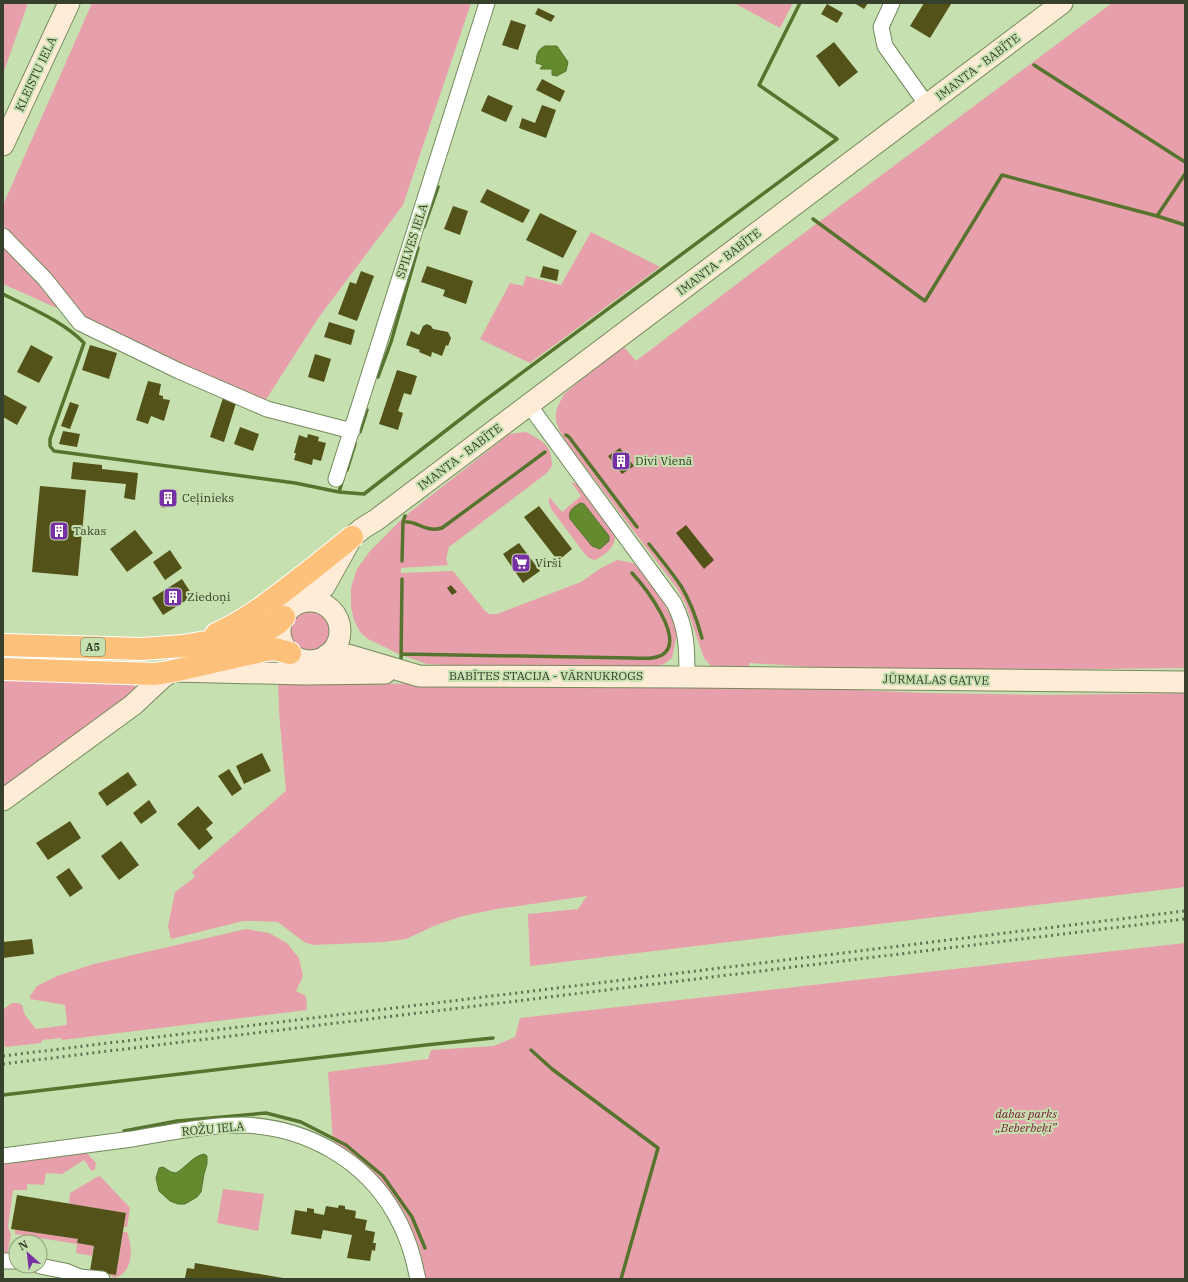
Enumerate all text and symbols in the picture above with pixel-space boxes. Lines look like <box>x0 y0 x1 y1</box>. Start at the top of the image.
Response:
street label: IMANTA - BABĪTE <box>933 30 1023 103</box>
street label: KLEISTU IELA <box>12 33 60 114</box>
street label: SPILVES IELA <box>392 201 431 280</box>
street label: IMANTA - BABĪTE <box>674 225 764 298</box>
street label: IMANTA - BABĪTE <box>415 420 505 493</box>
building icon: Divi Vienā <box>610 450 632 472</box>
place label: Divi Vienā <box>635 453 693 468</box>
building icon: Ceļinieks <box>157 487 179 509</box>
place label: Ceļinieks <box>182 490 234 506</box>
building icon: Takas <box>48 520 70 542</box>
place label: Takas <box>73 523 106 538</box>
supermarket icon: Virši <box>510 552 532 574</box>
place label: Virši <box>535 555 562 570</box>
building icon: Ziedoņi <box>162 586 184 608</box>
place label: Ziedoņi <box>187 589 231 605</box>
road number: A5 <box>81 638 105 656</box>
street label: BABĪTES STACIJA - VĀRNUKROGS <box>449 668 643 683</box>
street label: JŪRMALAS GATVE <box>883 671 989 688</box>
park label: dabas parks „Beberbeķi” <box>995 1106 1057 1135</box>
street label: ROŽU IELA <box>181 1118 246 1139</box>
north arrow <box>8 1234 48 1274</box>
text: N <box>16 1237 31 1253</box>

